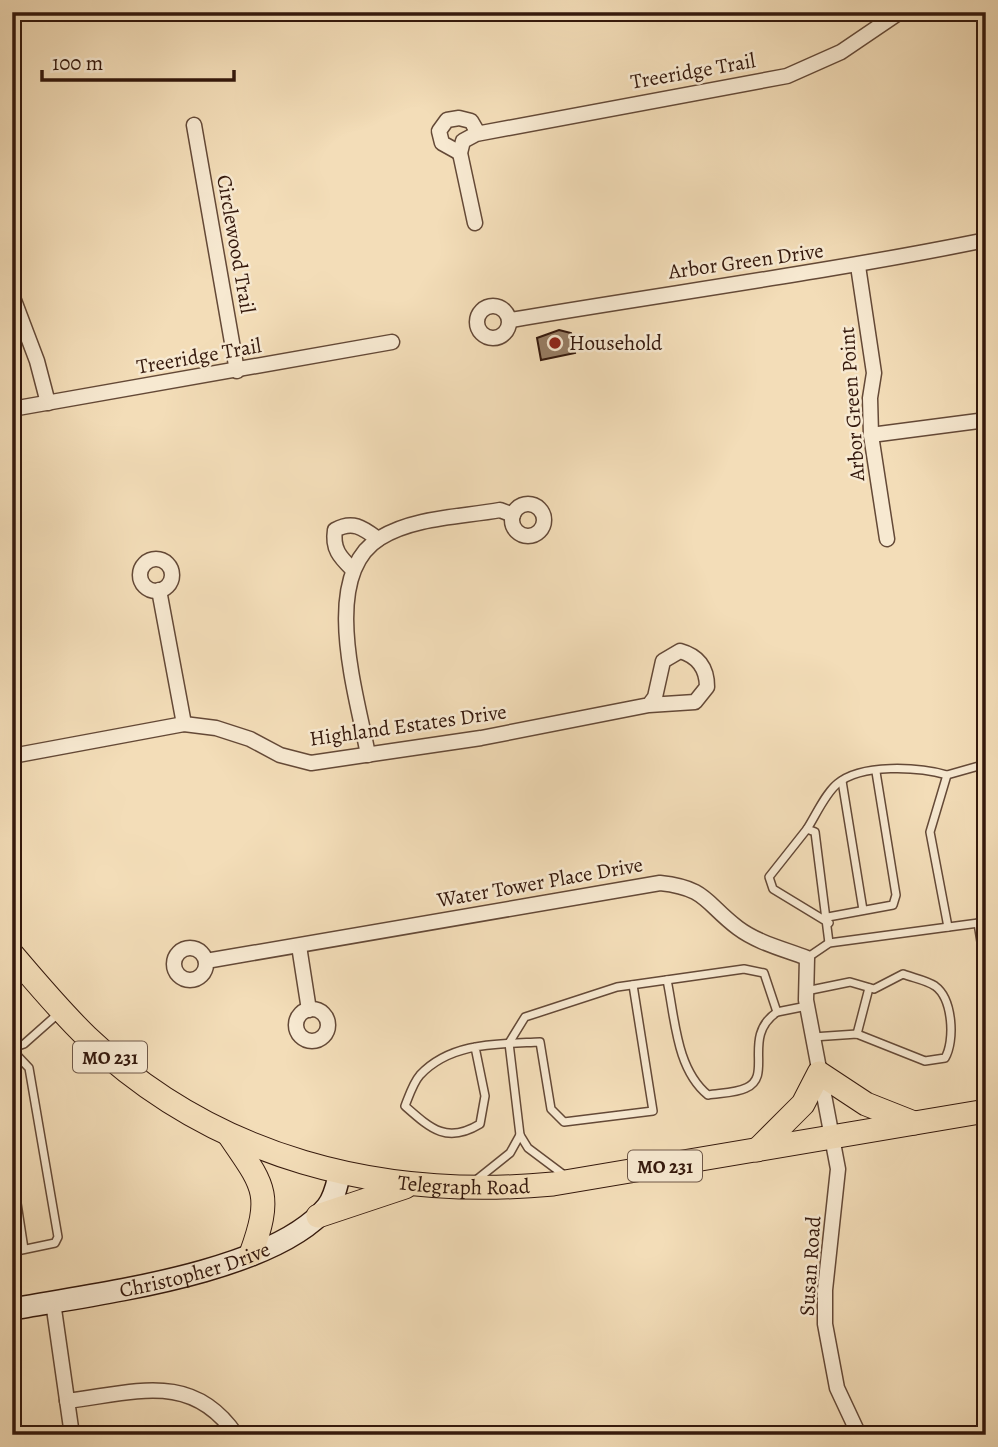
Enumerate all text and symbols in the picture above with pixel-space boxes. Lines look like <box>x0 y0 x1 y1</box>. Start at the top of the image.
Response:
scale bar <box>42 38 234 82</box>
street label: Treeridge Trail <box>628 46 758 96</box>
text: 100 m <box>52 49 103 77</box>
street label: Circlewood Trail <box>210 173 262 315</box>
street label: Arbor Green Drive <box>666 236 825 286</box>
street label: Arbor Green Point <box>833 326 871 483</box>
place label: Household <box>569 329 663 357</box>
street label: Treeridge Trail <box>134 331 264 381</box>
marker: Household <box>547 335 563 351</box>
street label: Highland Estates Drive <box>308 697 508 753</box>
street label: Water Tower Place Drive <box>434 850 645 914</box>
road number: MO 231 <box>73 1042 147 1072</box>
road number: MO 231 <box>628 1150 702 1182</box>
street label: Telegraph Road <box>396 1168 531 1201</box>
street label: Susan Road <box>793 1214 828 1317</box>
street label: Christopher Drive <box>117 1235 274 1304</box>

